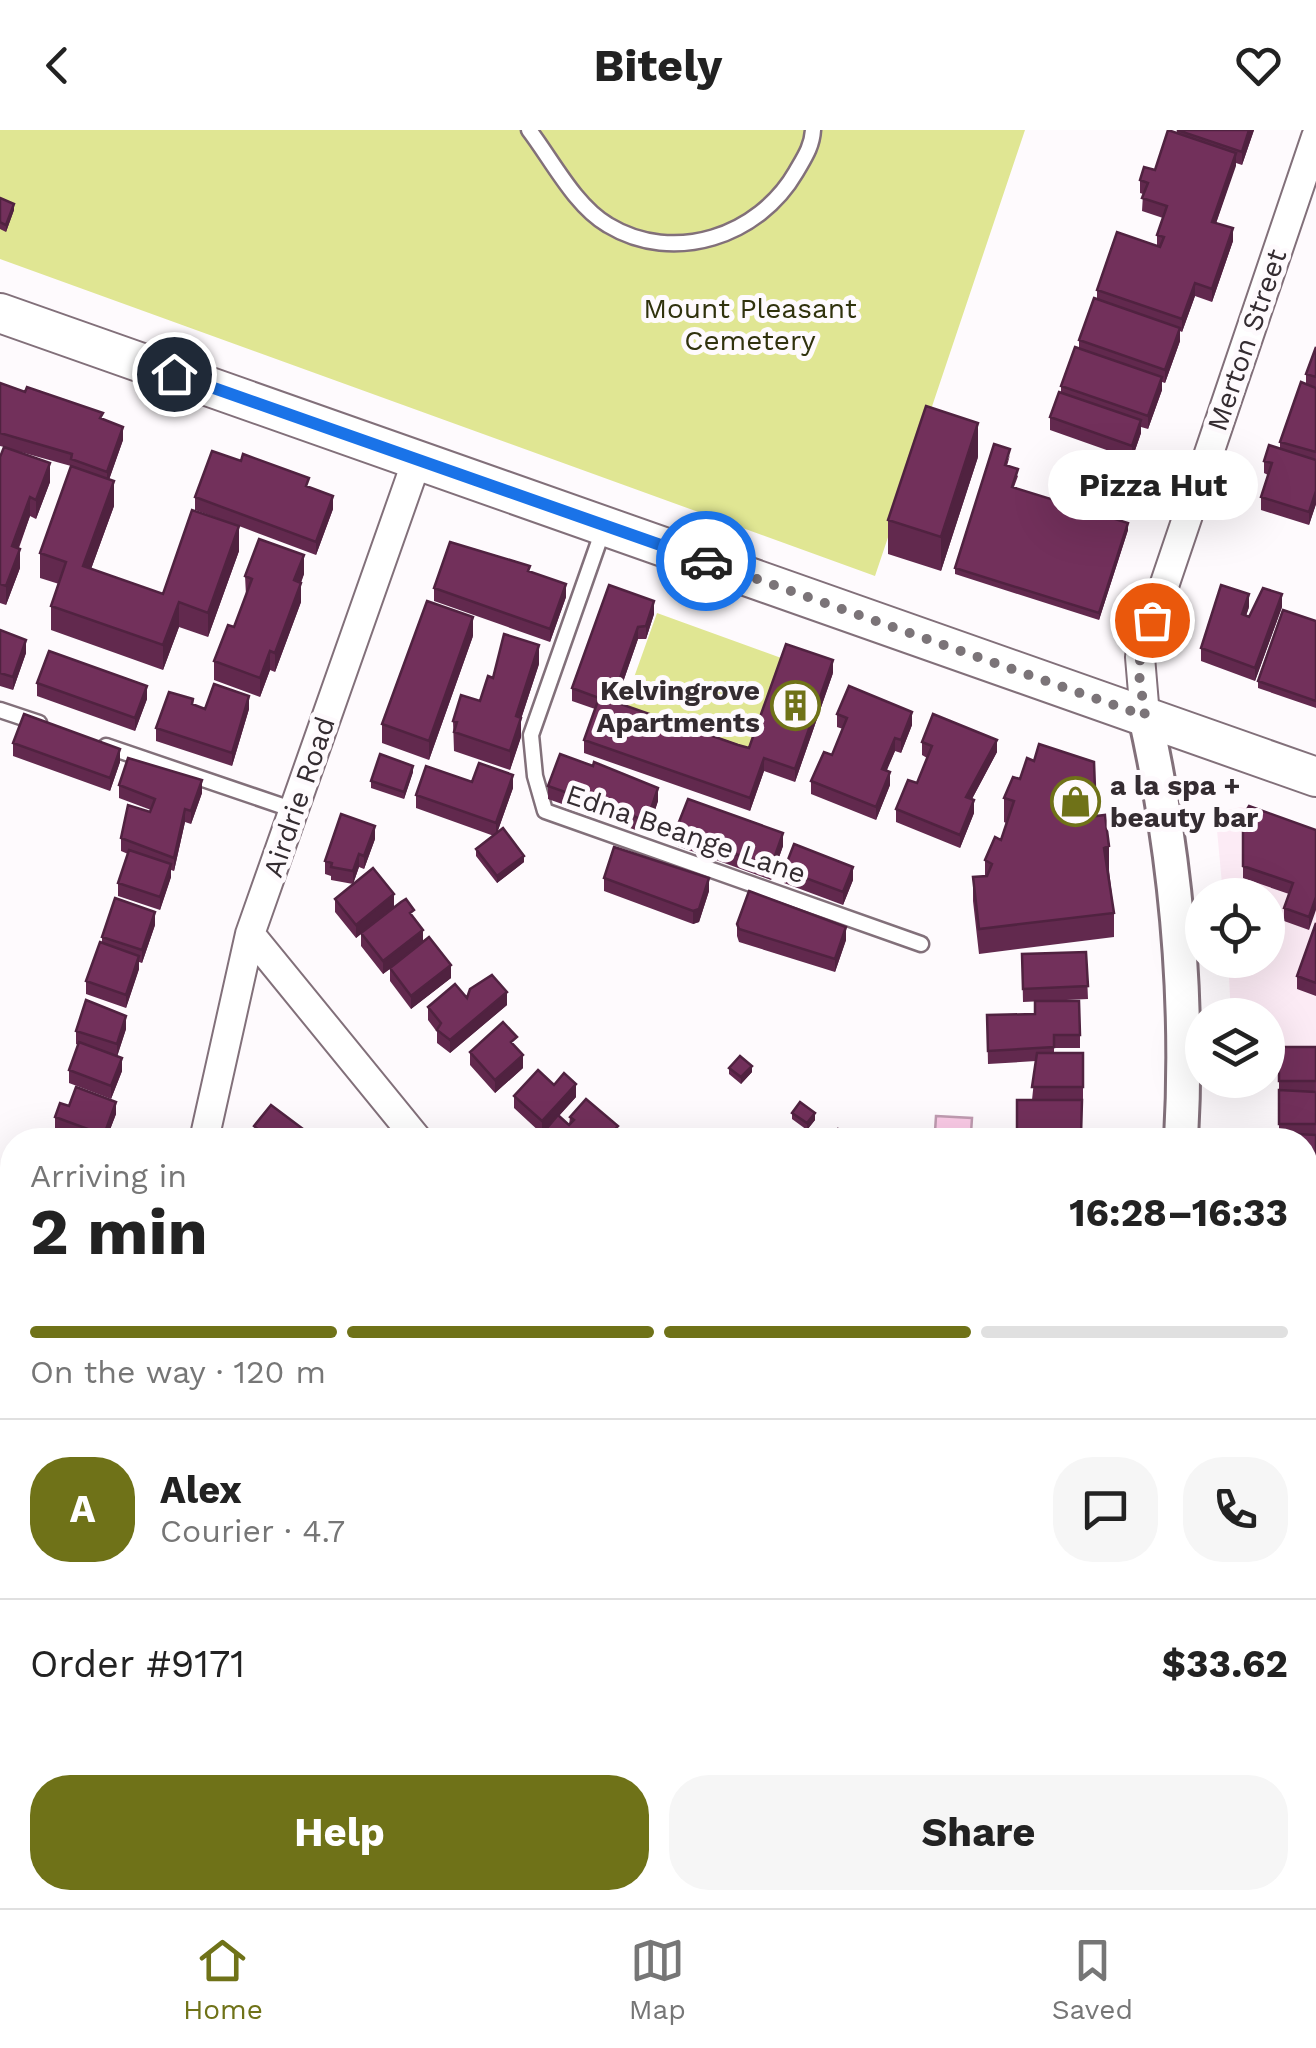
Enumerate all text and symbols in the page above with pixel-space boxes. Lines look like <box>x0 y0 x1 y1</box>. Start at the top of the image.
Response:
icon: back <box>30 38 85 93</box>
icon: heart <box>1231 38 1286 93</box>
text: Bitely <box>594 39 722 92</box>
street label: Merton Street <box>1200 244 1294 435</box>
park label: Mount Pleasant Cemetery <box>643 292 857 357</box>
pin <box>132 332 217 417</box>
icon: home <box>147 347 202 402</box>
callout: Pizza Hut <box>1047 450 1257 520</box>
text: Pizza Hut <box>1079 466 1227 504</box>
courier <box>656 511 756 611</box>
icon: car <box>679 534 734 589</box>
pin <box>1110 578 1195 663</box>
icon: bag <box>1125 593 1180 648</box>
place label: Kelvingrove Apartments <box>596 674 760 739</box>
building icon: Kelvingrove Apartments <box>769 680 821 732</box>
street label: Airdrie Road <box>256 712 342 882</box>
place label: a la spa + beauty bar <box>1110 769 1258 834</box>
shop icon: a la spa + beauty bar <box>1049 775 1101 827</box>
street label: Edna Beange Lane <box>562 777 810 891</box>
map controls <box>1185 878 1285 1098</box>
button: locate <box>1185 878 1285 978</box>
button: layers <box>1185 998 1285 1098</box>
text: Arriving in <box>30 1157 187 1195</box>
text: 16:28–16:33 <box>1069 1191 1288 1235</box>
text: 2 min <box>30 1194 208 1270</box>
text: On the way · 120 m <box>30 1353 326 1391</box>
button: chat <box>1053 1457 1158 1562</box>
button: phone <box>1183 1457 1288 1562</box>
text: Alex <box>160 1468 242 1512</box>
text: A <box>70 1487 95 1531</box>
text: Courier · 4.7 <box>160 1512 345 1550</box>
text: Order #9171 <box>30 1642 245 1686</box>
text: $33.62 <box>1162 1642 1288 1686</box>
button: Help <box>30 1775 649 1890</box>
button: Share <box>669 1775 1288 1890</box>
tab: Home <box>183 1933 263 2026</box>
tab: Map <box>629 1933 686 2026</box>
tab: Saved <box>1052 1933 1133 2026</box>

